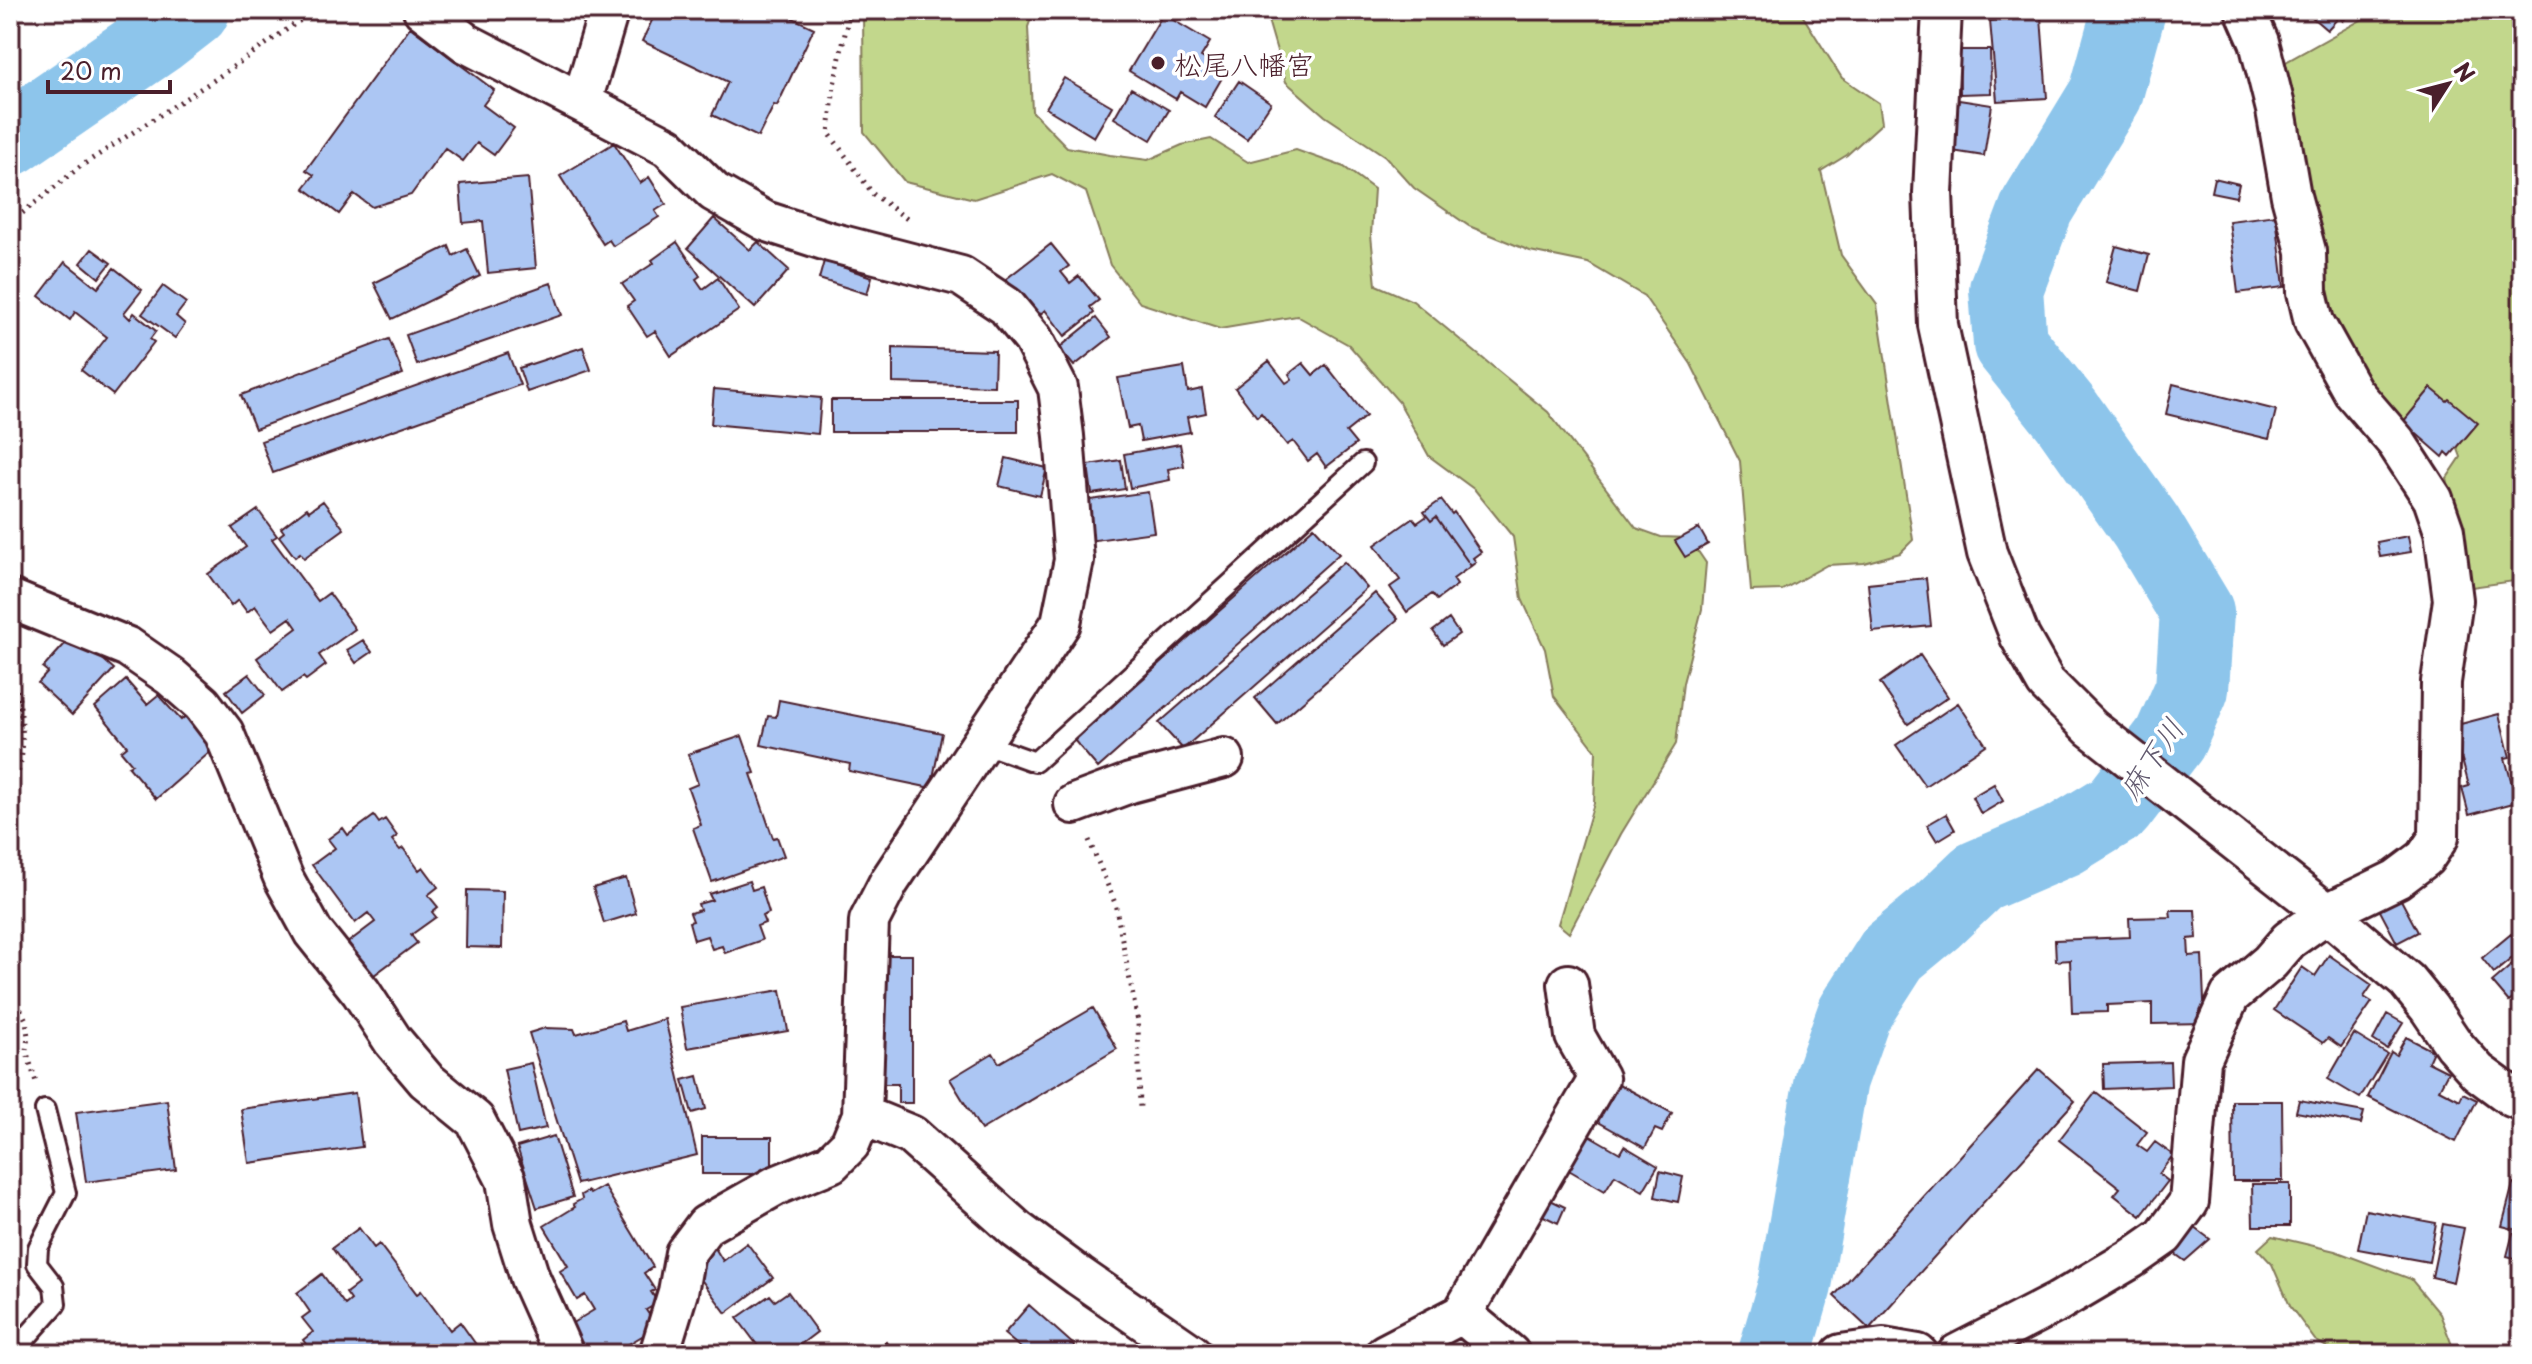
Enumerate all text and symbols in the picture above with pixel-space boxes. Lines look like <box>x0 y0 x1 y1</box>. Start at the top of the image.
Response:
place label: 松尾八幡宮 <box>1174 42 1314 85</box>
scale bar <box>48 44 170 94</box>
north arrow <box>2408 44 2488 124</box>
text: 20 m <box>60 52 122 88</box>
marker: 松尾八幡宮 <box>1149 54 1167 72</box>
text: N <box>2447 55 2484 88</box>
water label: 麻下川 <box>2106 708 2194 808</box>

